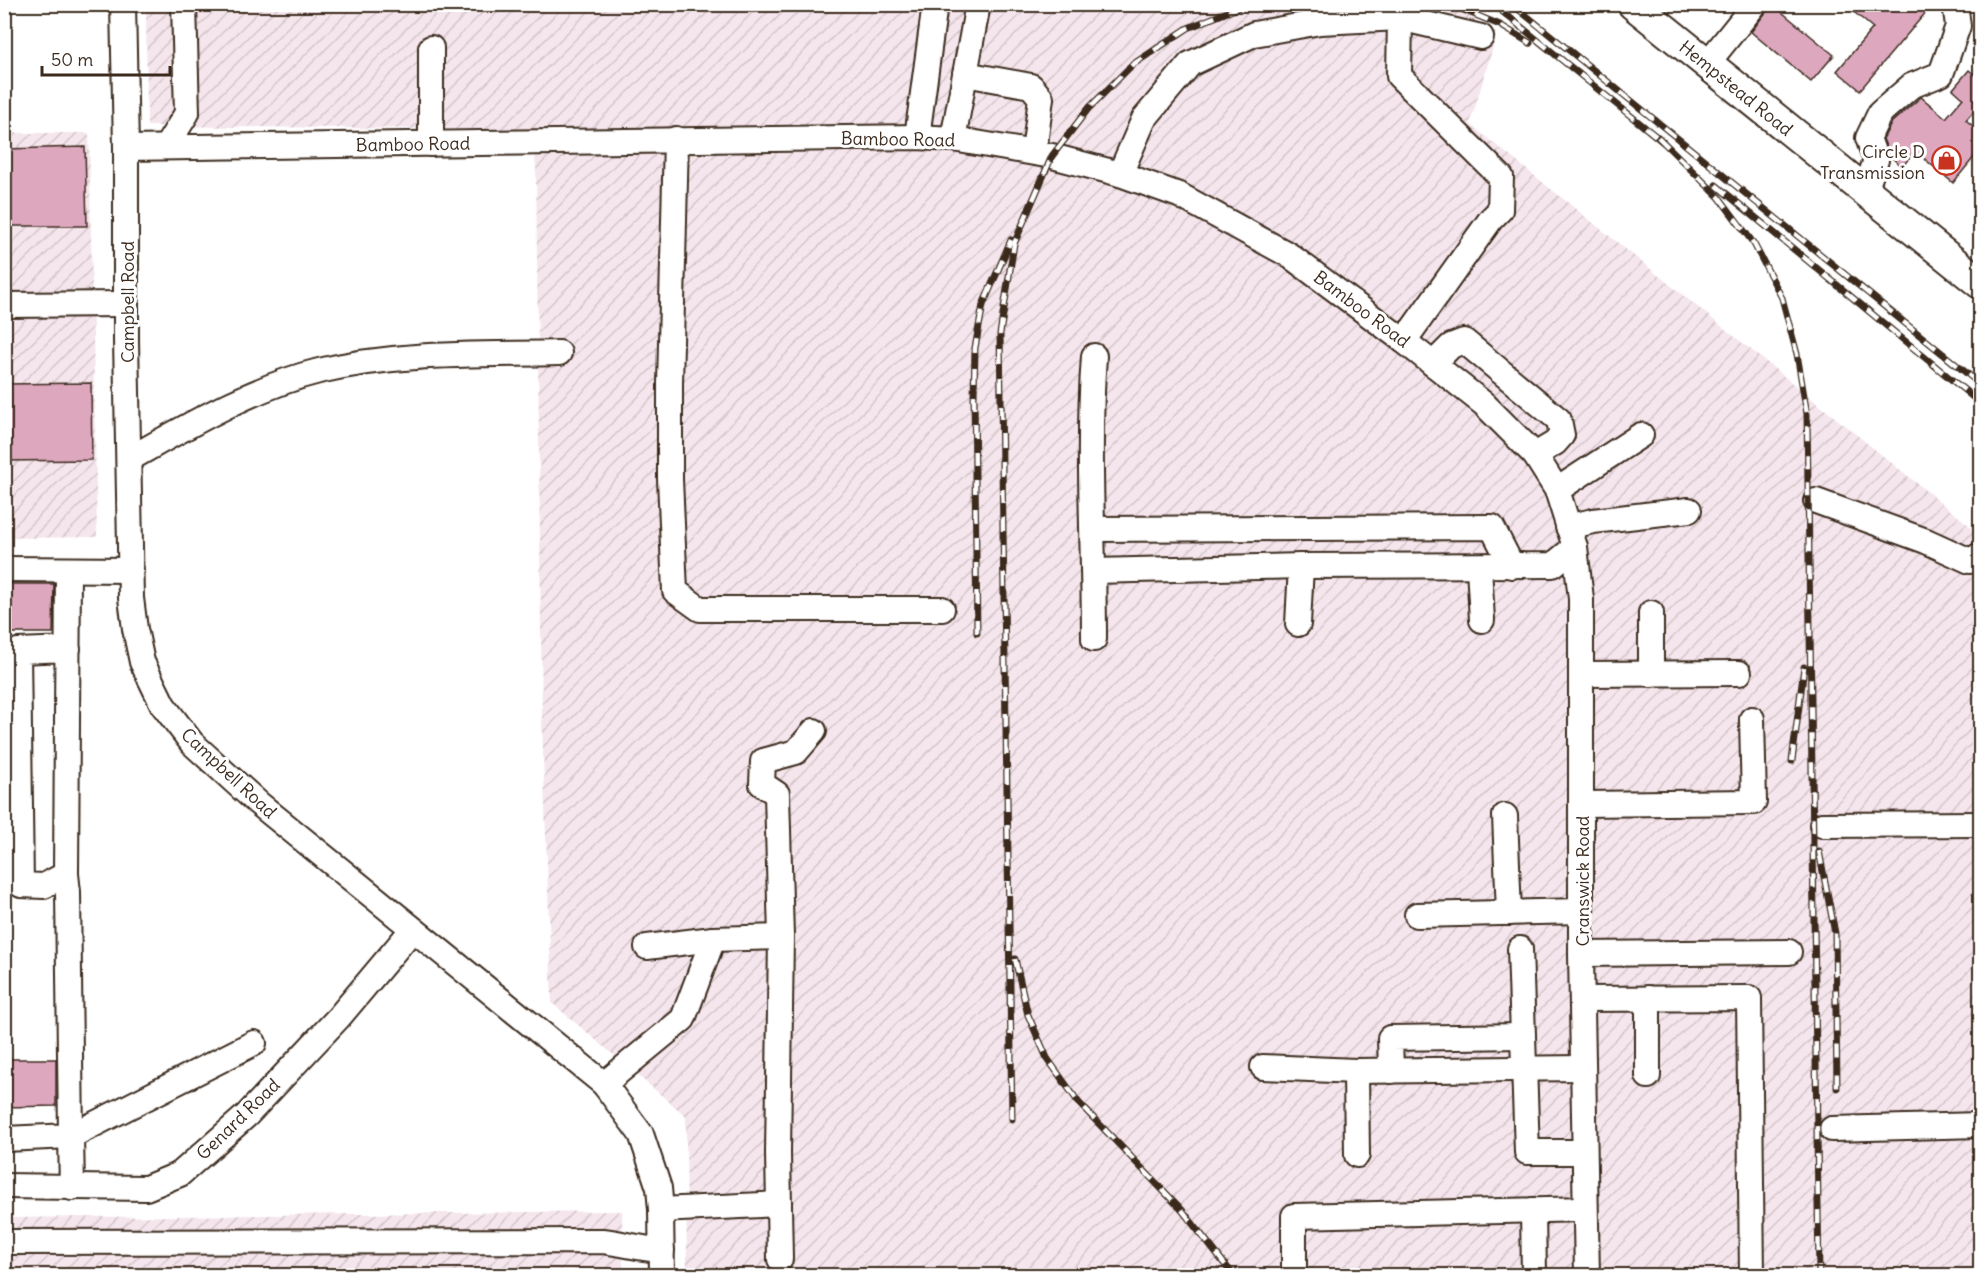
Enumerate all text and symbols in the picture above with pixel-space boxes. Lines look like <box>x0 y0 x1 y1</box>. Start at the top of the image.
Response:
street label: Hempstead Road <box>1675 35 1798 141</box>
scale bar <box>42 39 170 77</box>
text: 50 m <box>51 48 93 71</box>
street label: Bamboo Road <box>841 127 956 152</box>
street label: Bamboo Road <box>356 131 471 156</box>
place label: Circle D Transmission <box>1820 140 1925 184</box>
shop icon: Circle D Transmission <box>1930 145 1962 177</box>
street label: Campbell Road <box>116 240 139 363</box>
street label: Bamboo Road <box>1309 265 1415 353</box>
street label: Campbell Road <box>176 723 282 823</box>
street label: Cranswick Road <box>1571 815 1594 946</box>
street label: Genard Road <box>191 1073 285 1165</box>

